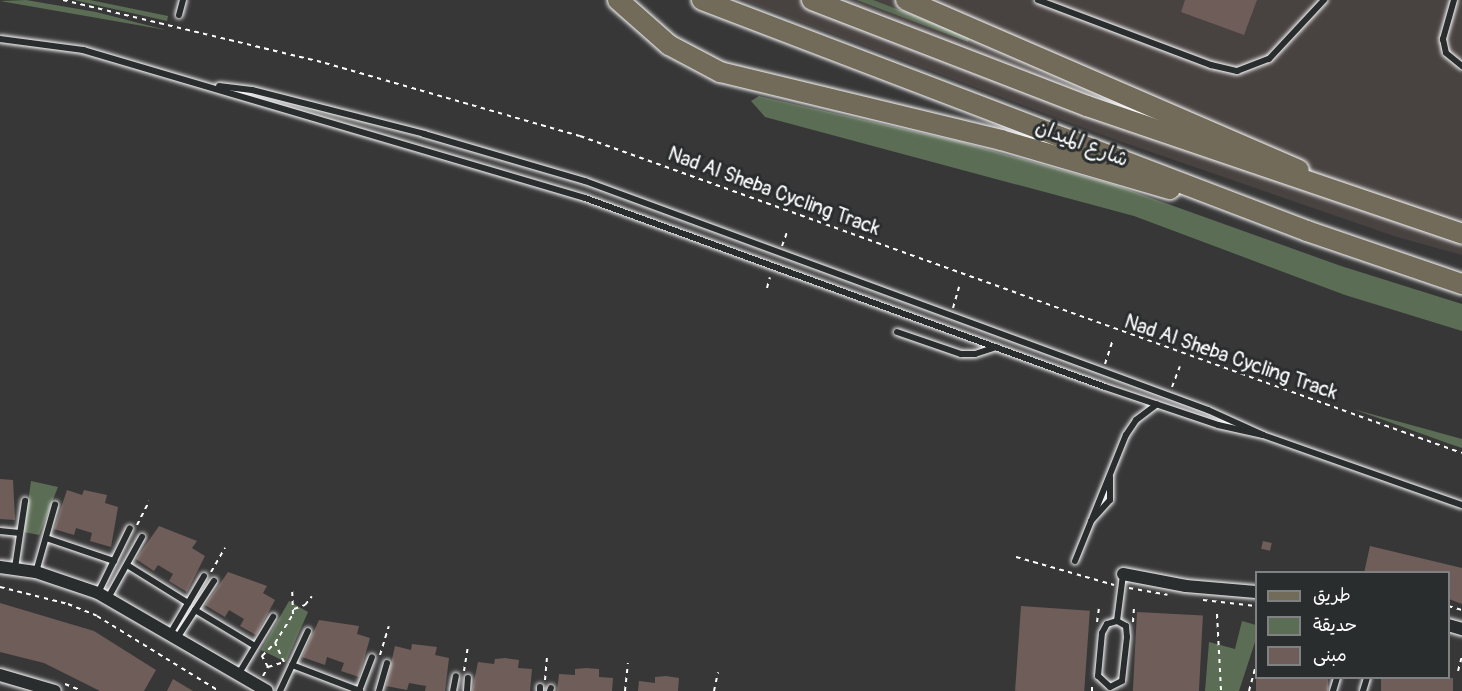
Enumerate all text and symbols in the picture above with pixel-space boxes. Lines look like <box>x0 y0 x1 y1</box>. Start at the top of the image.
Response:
street label: شارع الميدان <box>1032 114 1132 172</box>
street label: Nad Al Sheba Cycling Track <box>665 141 883 241</box>
street label: Nad Al Sheba Cycling Track <box>1121 309 1341 405</box>
legend <box>1255 571 1450 679</box>
text: طريق <box>1313 584 1351 607</box>
text: حديقة <box>1313 614 1357 637</box>
text: مبنى <box>1313 644 1347 667</box>

